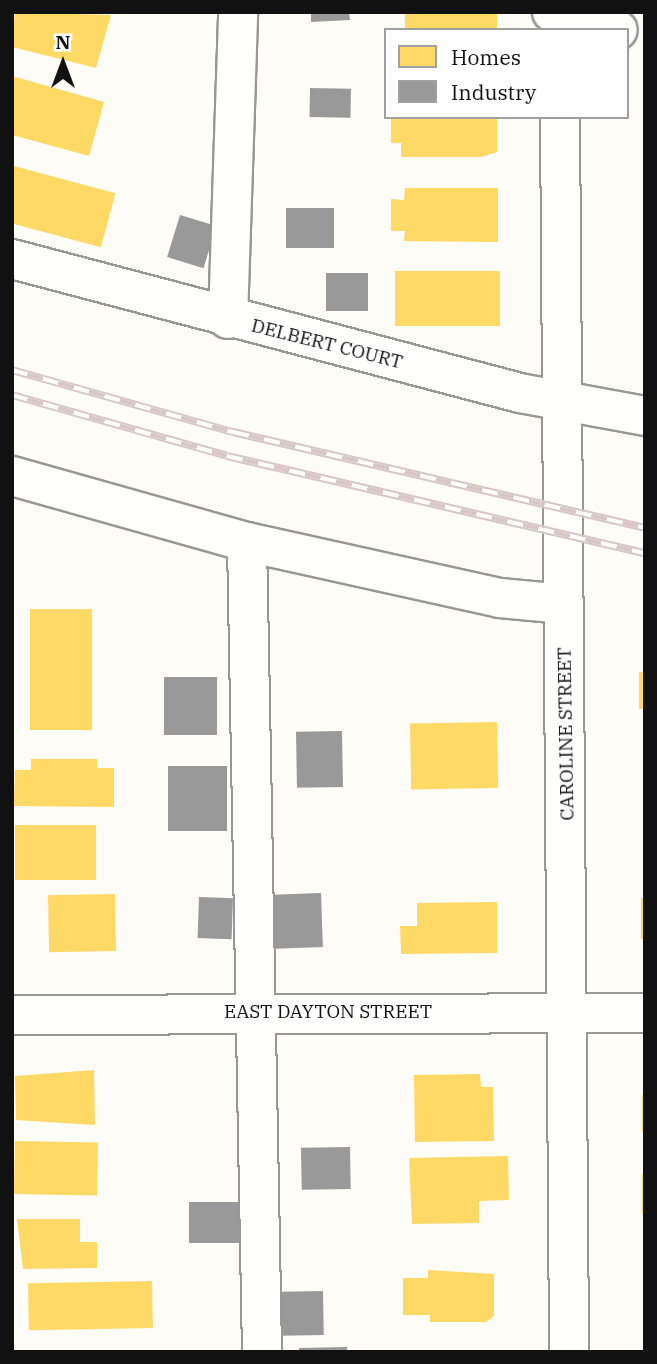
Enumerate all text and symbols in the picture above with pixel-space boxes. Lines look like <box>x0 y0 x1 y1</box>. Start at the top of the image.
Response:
north arrow <box>28 28 98 98</box>
legend <box>384 28 629 119</box>
text: N <box>55 30 71 54</box>
text: Homes <box>451 43 521 71</box>
text: Industry <box>451 78 536 106</box>
street label: DELBERT COURT <box>249 314 405 374</box>
street label: CAROLINE STREET <box>553 647 579 821</box>
street label: EAST DAYTON STREET <box>224 1001 432 1023</box>

